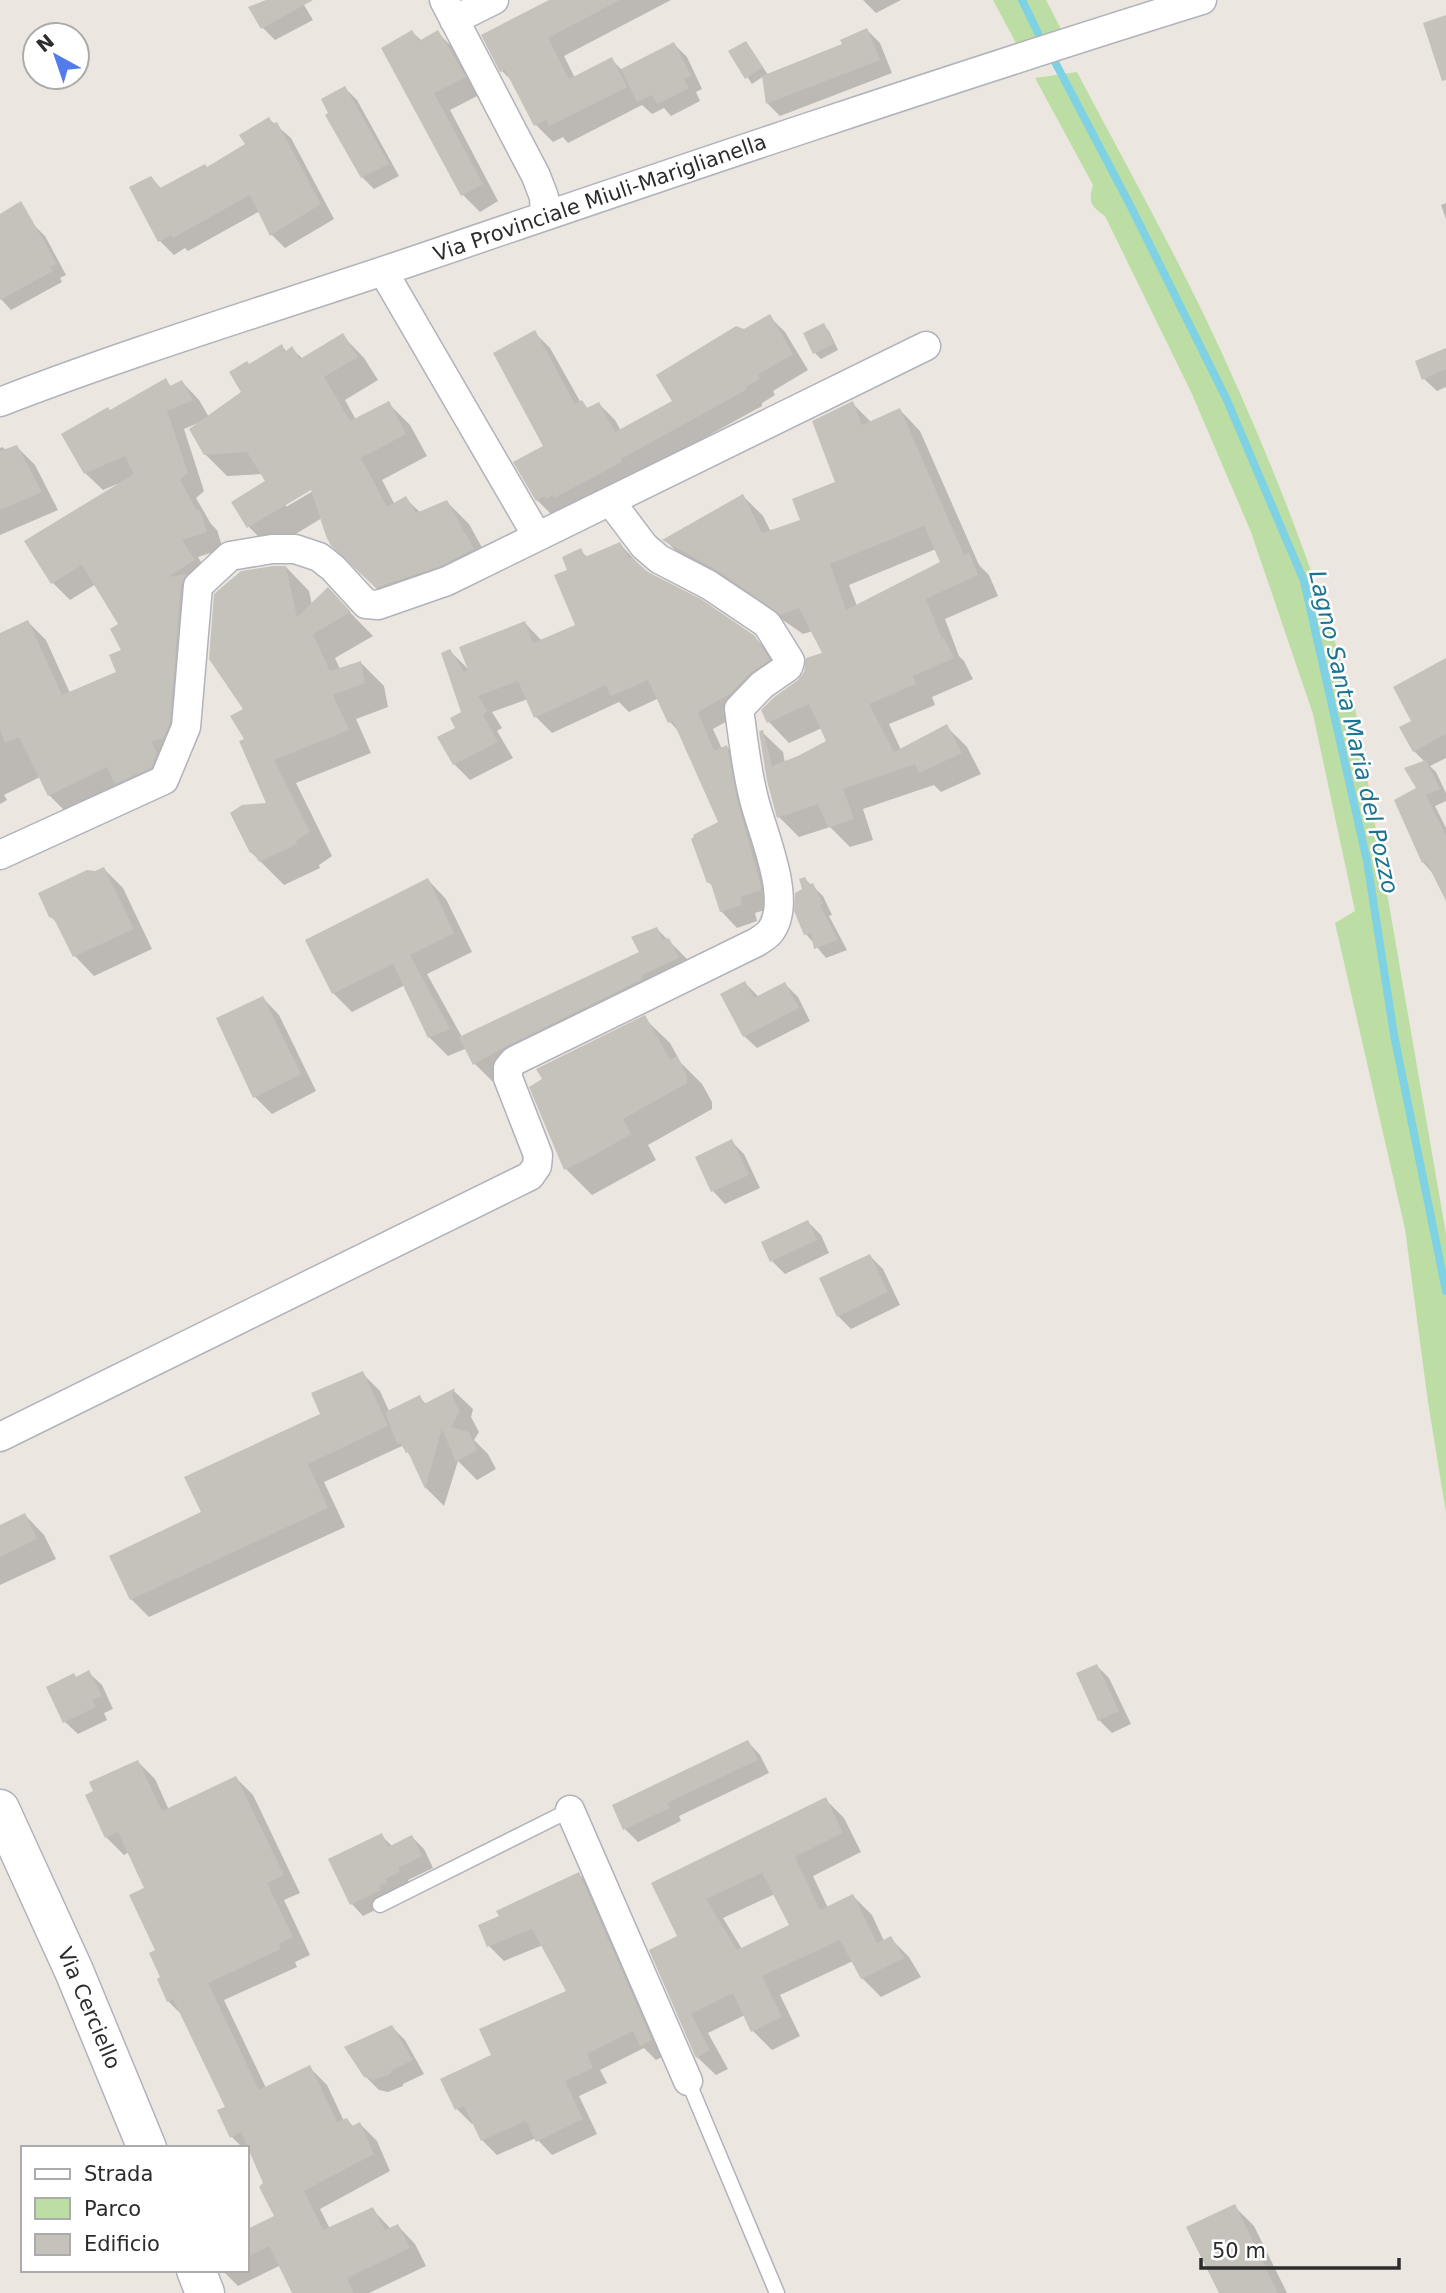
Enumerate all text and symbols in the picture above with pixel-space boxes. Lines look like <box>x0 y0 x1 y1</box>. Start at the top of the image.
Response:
north arrow <box>21 21 91 91</box>
text: N <box>32 29 58 57</box>
street label: Via Provinciale Miuli-Mariglianella <box>430 130 770 266</box>
water label: Lagno Santa Maria del Pozzo <box>1304 568 1404 896</box>
street label: Via Cerciello <box>53 1944 125 2072</box>
legend <box>21 2146 248 2272</box>
text: Strada <box>84 2162 153 2186</box>
text: Parco <box>84 2197 141 2221</box>
scale bar <box>1201 2226 1399 2270</box>
text: Edificio <box>84 2232 160 2256</box>
text: 50 m <box>1212 2239 1266 2263</box>

